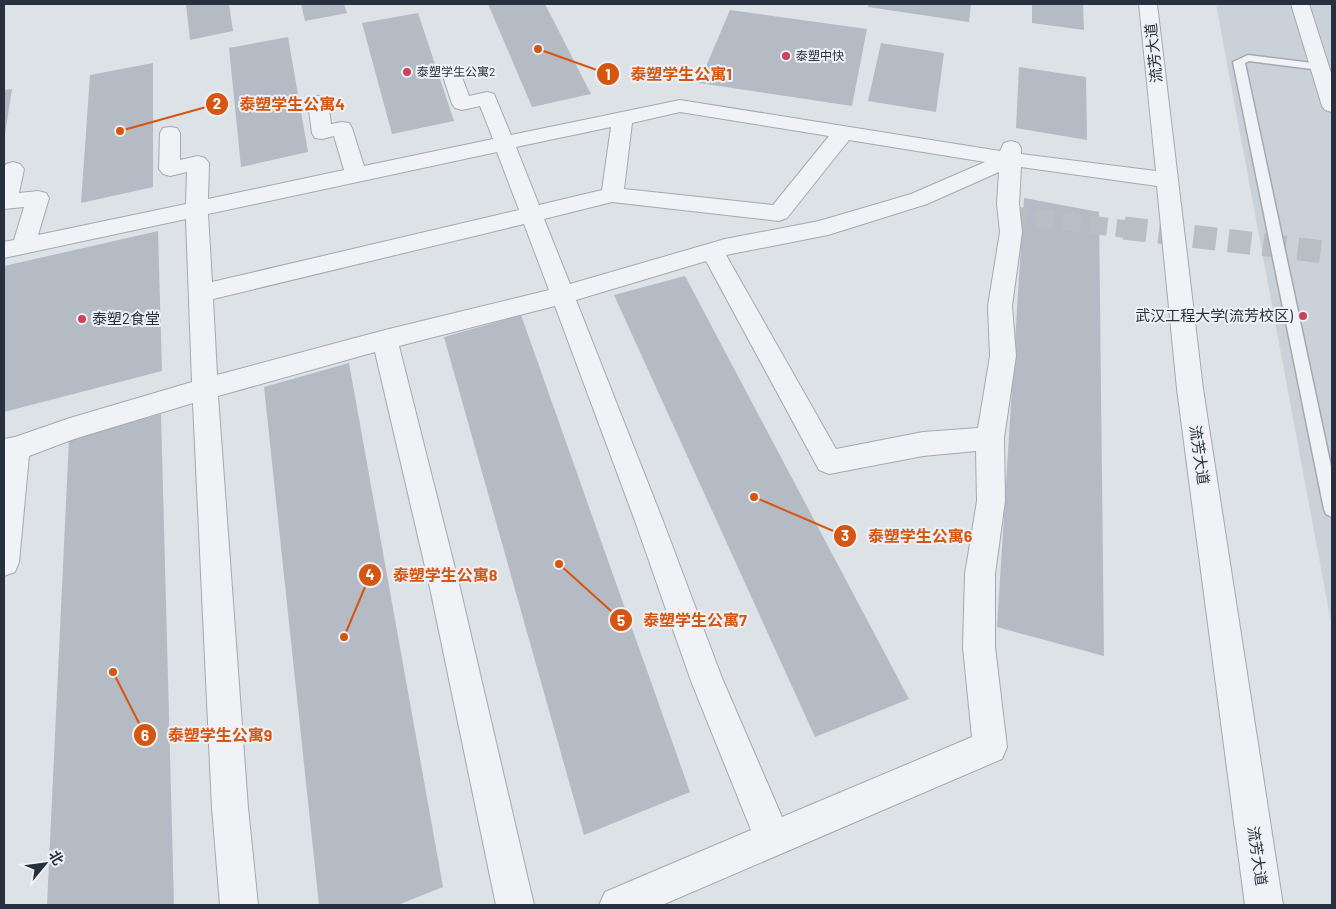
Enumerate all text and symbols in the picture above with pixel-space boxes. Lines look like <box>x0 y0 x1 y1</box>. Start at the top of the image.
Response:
street label: 流芳大道 <box>1141 22 1165 84</box>
place label: 泰塑中快 <box>796 48 844 62</box>
marker: 泰塑中快 <box>780 50 792 62</box>
callout: 泰塑学生公寓1 <box>595 59 742 90</box>
place label: 泰塑学生公寓2 <box>417 64 495 78</box>
text: 泰塑学生公寓1 <box>630 64 732 83</box>
text: 1 <box>605 65 611 83</box>
marker: 泰塑学生公寓2 <box>401 66 413 78</box>
callout: 泰塑学生公寓4 <box>204 89 355 120</box>
text: 2 <box>213 94 221 112</box>
text: 泰塑学生公寓4 <box>239 94 345 113</box>
place label: 武汉工程大学(流芳校区) <box>1135 306 1293 324</box>
place label: 泰塑2食堂 <box>92 309 160 327</box>
marker: 武汉工程大学(流芳校区) <box>1297 310 1309 322</box>
marker: 泰塑2食堂 <box>76 313 88 325</box>
street label: 流芳大道 <box>1187 424 1213 486</box>
callout: 泰塑学生公寓6 <box>833 521 983 552</box>
text: 3 <box>841 526 849 544</box>
text: 泰塑学生公寓6 <box>868 526 973 545</box>
callout: 泰塑学生公寓8 <box>358 560 507 591</box>
text: 4 <box>365 565 375 583</box>
text: 泰塑学生公寓8 <box>393 565 498 584</box>
callout: 泰塑学生公寓7 <box>608 605 757 636</box>
text: 泰塑学生公寓7 <box>643 610 747 629</box>
text: 5 <box>617 611 625 629</box>
callout: 泰塑学生公寓9 <box>133 720 282 751</box>
text: 泰塑学生公寓9 <box>168 725 272 744</box>
text: 6 <box>141 726 149 744</box>
street label: 流芳大道 <box>1245 825 1271 887</box>
north arrow <box>20 839 70 889</box>
text: 北 <box>46 847 68 868</box>

